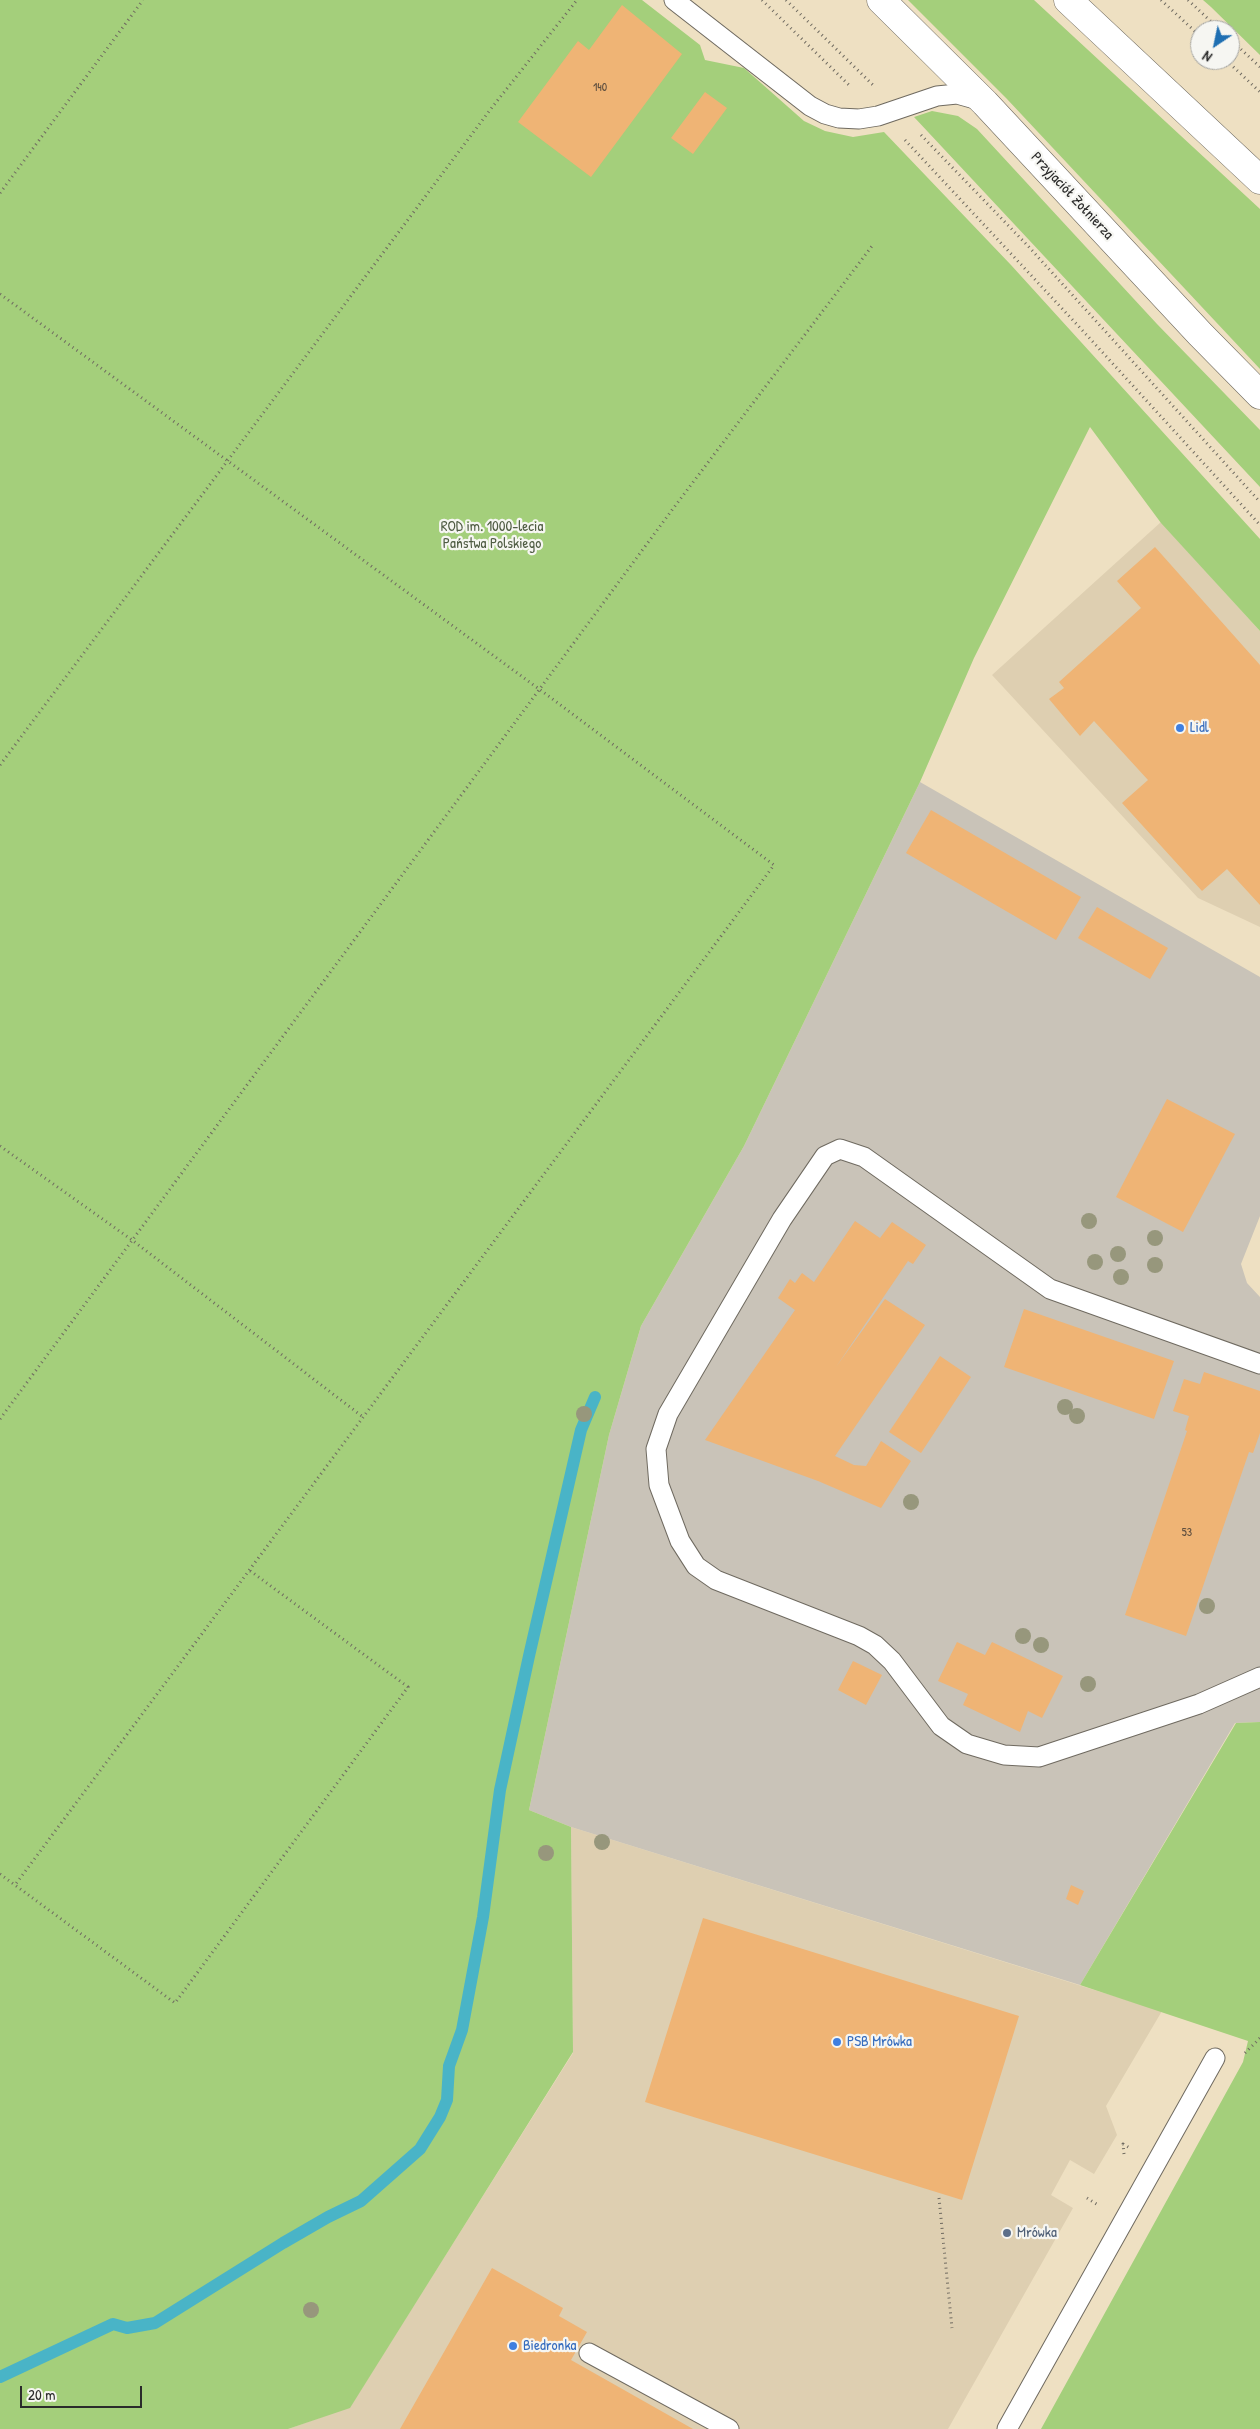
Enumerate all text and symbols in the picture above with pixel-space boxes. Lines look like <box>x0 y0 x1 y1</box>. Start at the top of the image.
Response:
north arrow <box>1190 20 1240 70</box>
text: N <box>1198 47 1215 67</box>
house number: 140 <box>593 81 607 95</box>
street label: Przyjaciół Żołnierza <box>1027 149 1117 243</box>
park label: ROD im. 1000-lecia Państwa Polskiego <box>441 518 543 553</box>
place label: Lidl <box>1190 719 1209 737</box>
marker: Lidl <box>1174 722 1186 734</box>
house number: 53 <box>1182 1526 1192 1540</box>
place label: PSB Mrówka <box>847 2033 912 2051</box>
marker: PSB Mrówka <box>831 2036 843 2048</box>
place label: Mrówka <box>1017 2224 1057 2242</box>
marker: Mrówka <box>1001 2227 1013 2239</box>
place label: Biedronka <box>523 2337 576 2355</box>
marker: Biedronka <box>507 2340 519 2352</box>
scale bar <box>22 2376 145 2408</box>
text: 20 m <box>28 2384 55 2405</box>

